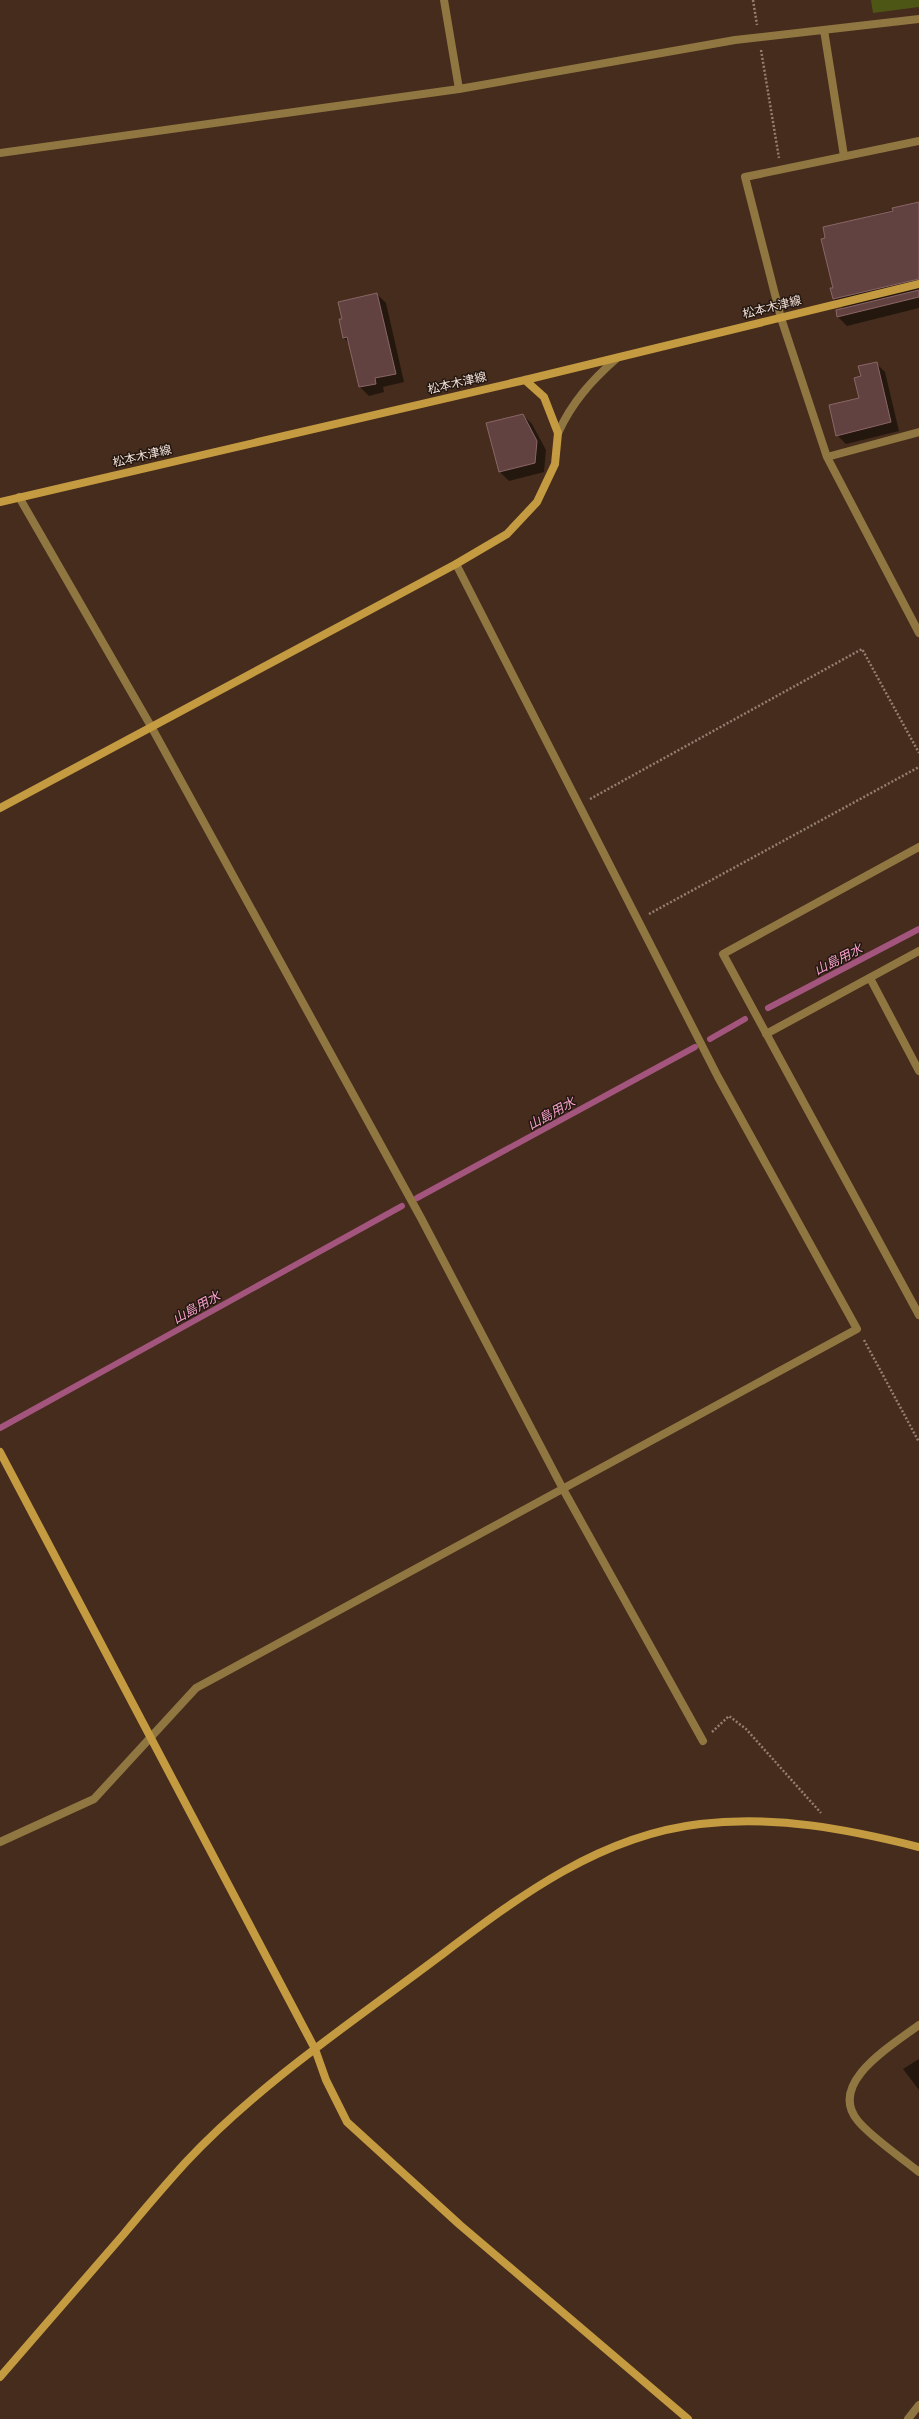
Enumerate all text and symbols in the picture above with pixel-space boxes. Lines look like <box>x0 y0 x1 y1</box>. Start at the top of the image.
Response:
street label: 松本木津線 <box>741 293 803 321</box>
street label: 松本木津線 <box>426 369 488 397</box>
street label: 松本木津線 <box>111 442 173 470</box>
water label: 山島用水 <box>812 940 867 978</box>
water label: 山島用水 <box>525 1093 579 1133</box>
water label: 山島用水 <box>170 1287 224 1327</box>

